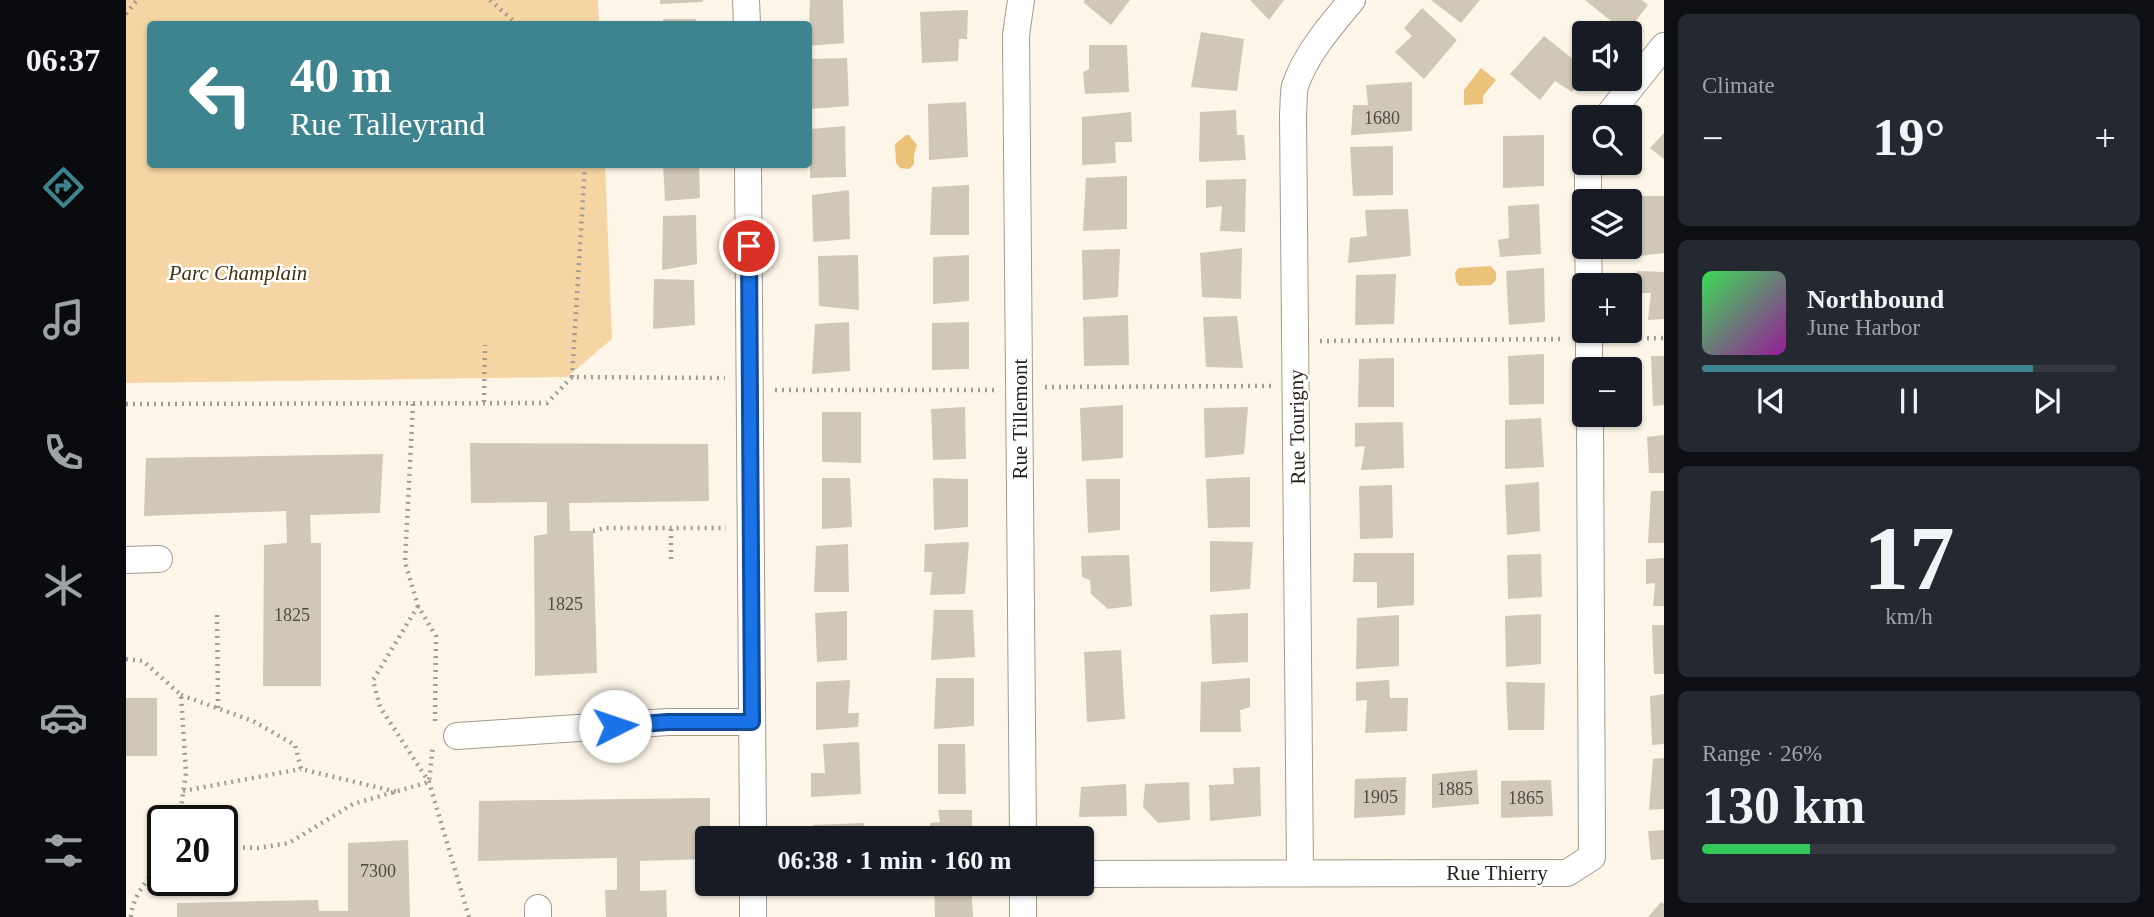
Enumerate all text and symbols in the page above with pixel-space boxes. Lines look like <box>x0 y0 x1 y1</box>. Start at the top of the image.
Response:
map controls <box>1572 21 1642 427</box>
button: sound <box>1572 21 1642 91</box>
text: 06:37 <box>26 42 100 78</box>
text: 40 m <box>290 48 392 103</box>
icon: left <box>175 49 266 140</box>
text: Climate <box>1702 73 1775 98</box>
button: search <box>1572 105 1642 175</box>
text: Rue Talleyrand <box>290 106 485 142</box>
house number: 1680 <box>1364 108 1400 128</box>
text: 19° <box>1873 109 1945 166</box>
text: − <box>1702 117 1723 159</box>
text: + <box>2095 117 2116 159</box>
icon: directions <box>39 163 88 212</box>
button: layers <box>1572 189 1642 259</box>
pin <box>719 216 779 276</box>
icon: arrive <box>730 227 768 265</box>
park label: Parc Champlain <box>168 261 307 285</box>
button: + <box>1572 273 1642 343</box>
text: Northbound <box>1807 285 1944 314</box>
icon: music <box>39 295 88 344</box>
text: June Harbor <box>1807 315 1920 340</box>
button: − <box>1572 357 1642 427</box>
street label: Rue Tillemont <box>1008 358 1032 479</box>
street label: Rue Tourigny <box>1284 369 1310 485</box>
icon: previous <box>1752 382 1790 420</box>
icon: pause <box>1890 382 1928 420</box>
icon: next <box>2028 382 2066 420</box>
icon: phone <box>39 428 88 477</box>
text: 17 <box>1864 508 1955 609</box>
icon: climate <box>39 561 88 610</box>
house number: 1825 <box>547 594 583 614</box>
text: km/h <box>1885 604 1933 629</box>
house number: 1825 <box>274 605 310 625</box>
position arrow <box>578 689 652 763</box>
icon: car <box>39 693 88 742</box>
text: Range · 26% <box>1702 741 1822 766</box>
text: 130 km <box>1702 777 1865 834</box>
house number: 1885 <box>1437 779 1473 799</box>
house number: 1905 <box>1362 787 1398 807</box>
house number: 1865 <box>1508 788 1544 808</box>
speed limit sign: 20 <box>147 805 238 896</box>
icon: filters <box>39 826 88 875</box>
text: 06:38 · 1 min · 160 m <box>778 846 1012 875</box>
house number: 7300 <box>360 861 396 881</box>
street label: Rue Thierry <box>1446 861 1548 885</box>

